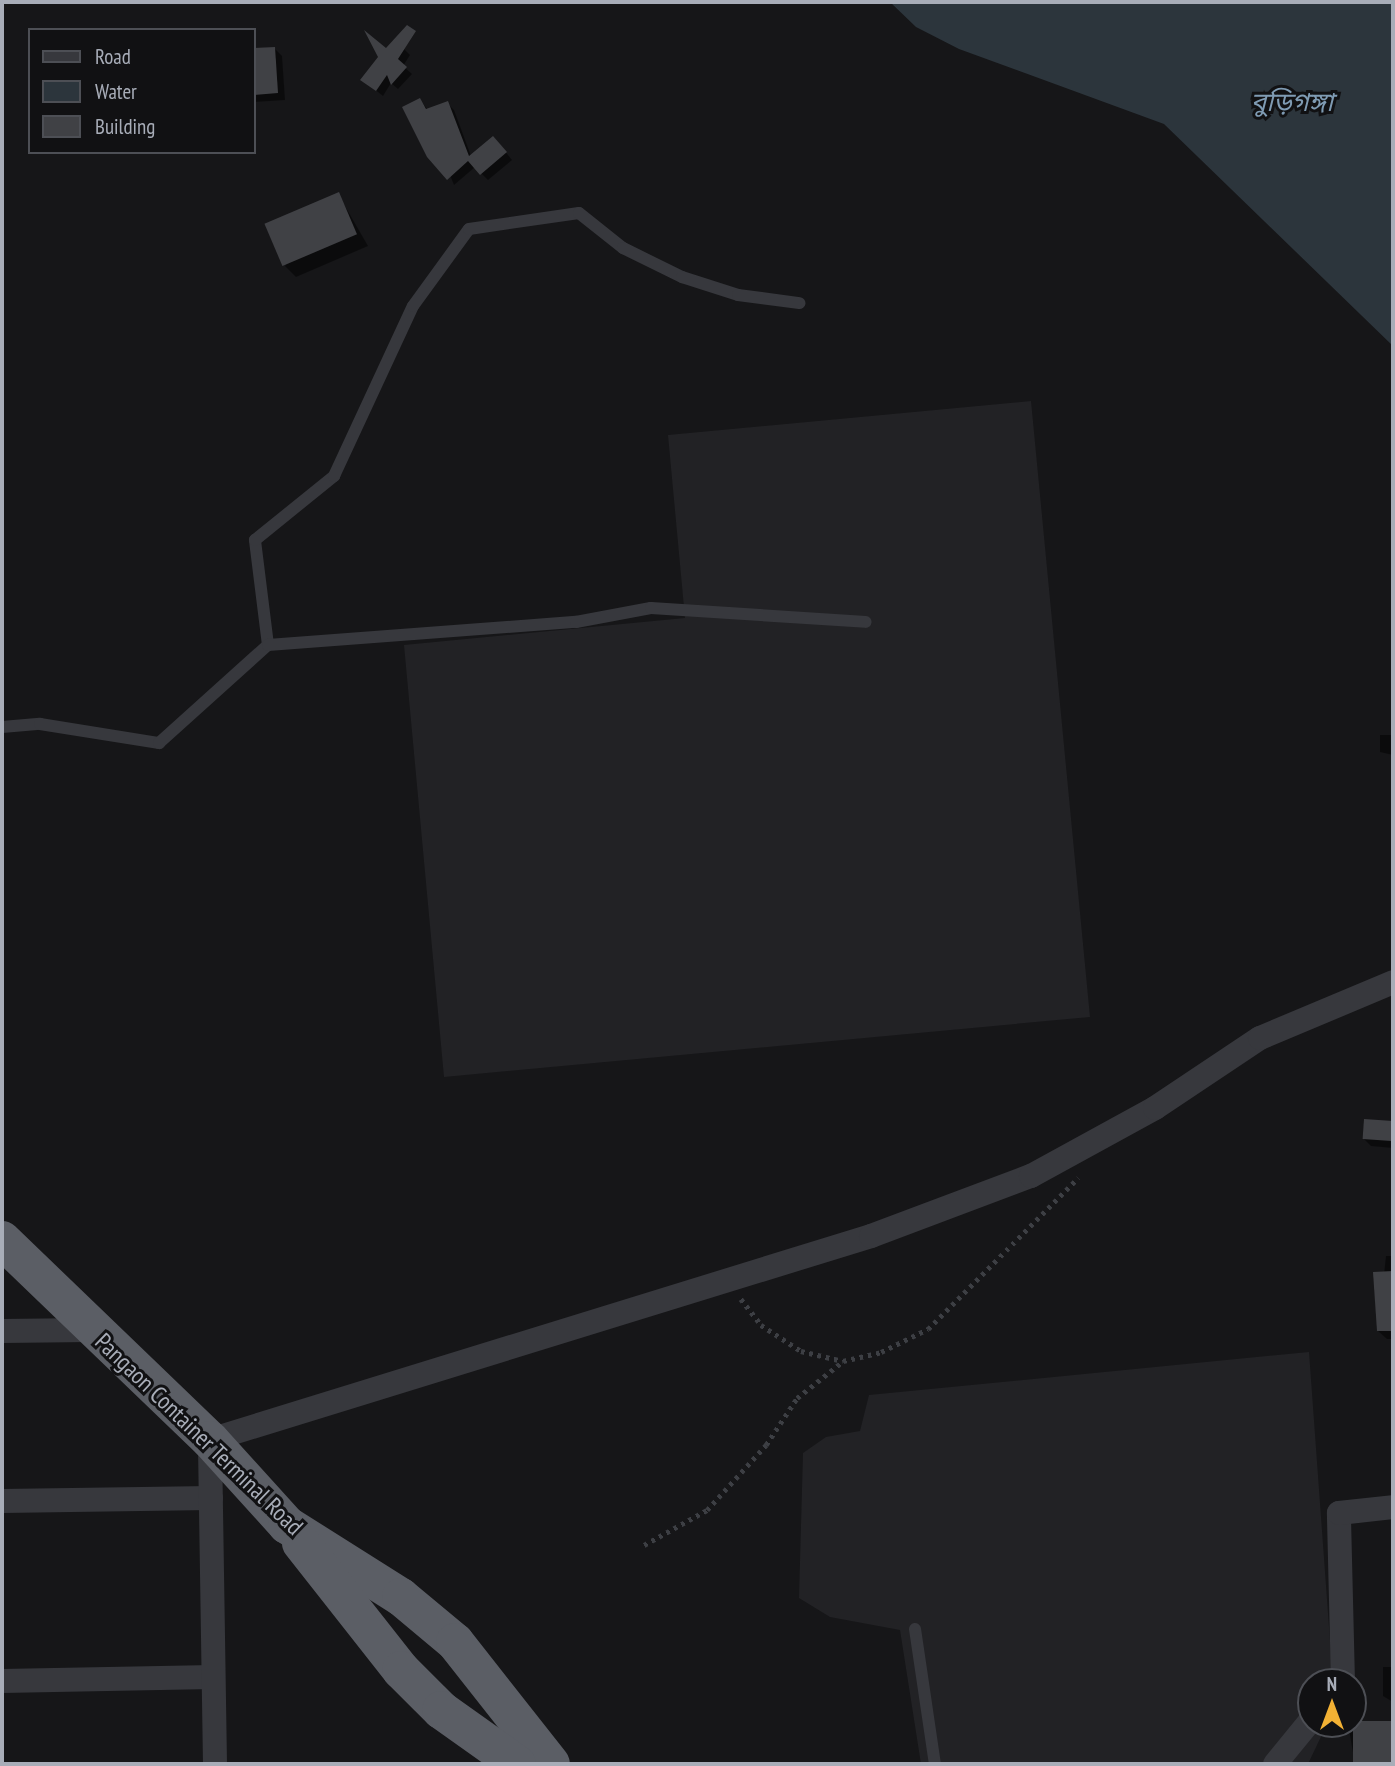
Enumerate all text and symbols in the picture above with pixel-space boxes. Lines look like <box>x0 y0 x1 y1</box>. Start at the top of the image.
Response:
legend <box>28 28 256 154</box>
text: Road <box>95 43 131 70</box>
text: Water <box>95 78 137 105</box>
water label: বুড়িগঙ্গা <box>1251 86 1333 118</box>
text: Building <box>95 113 155 140</box>
street label: Pangaon Container Terminal Road <box>89 1327 309 1541</box>
north arrow <box>1297 1668 1367 1738</box>
text: N <box>1327 1672 1337 1696</box>

